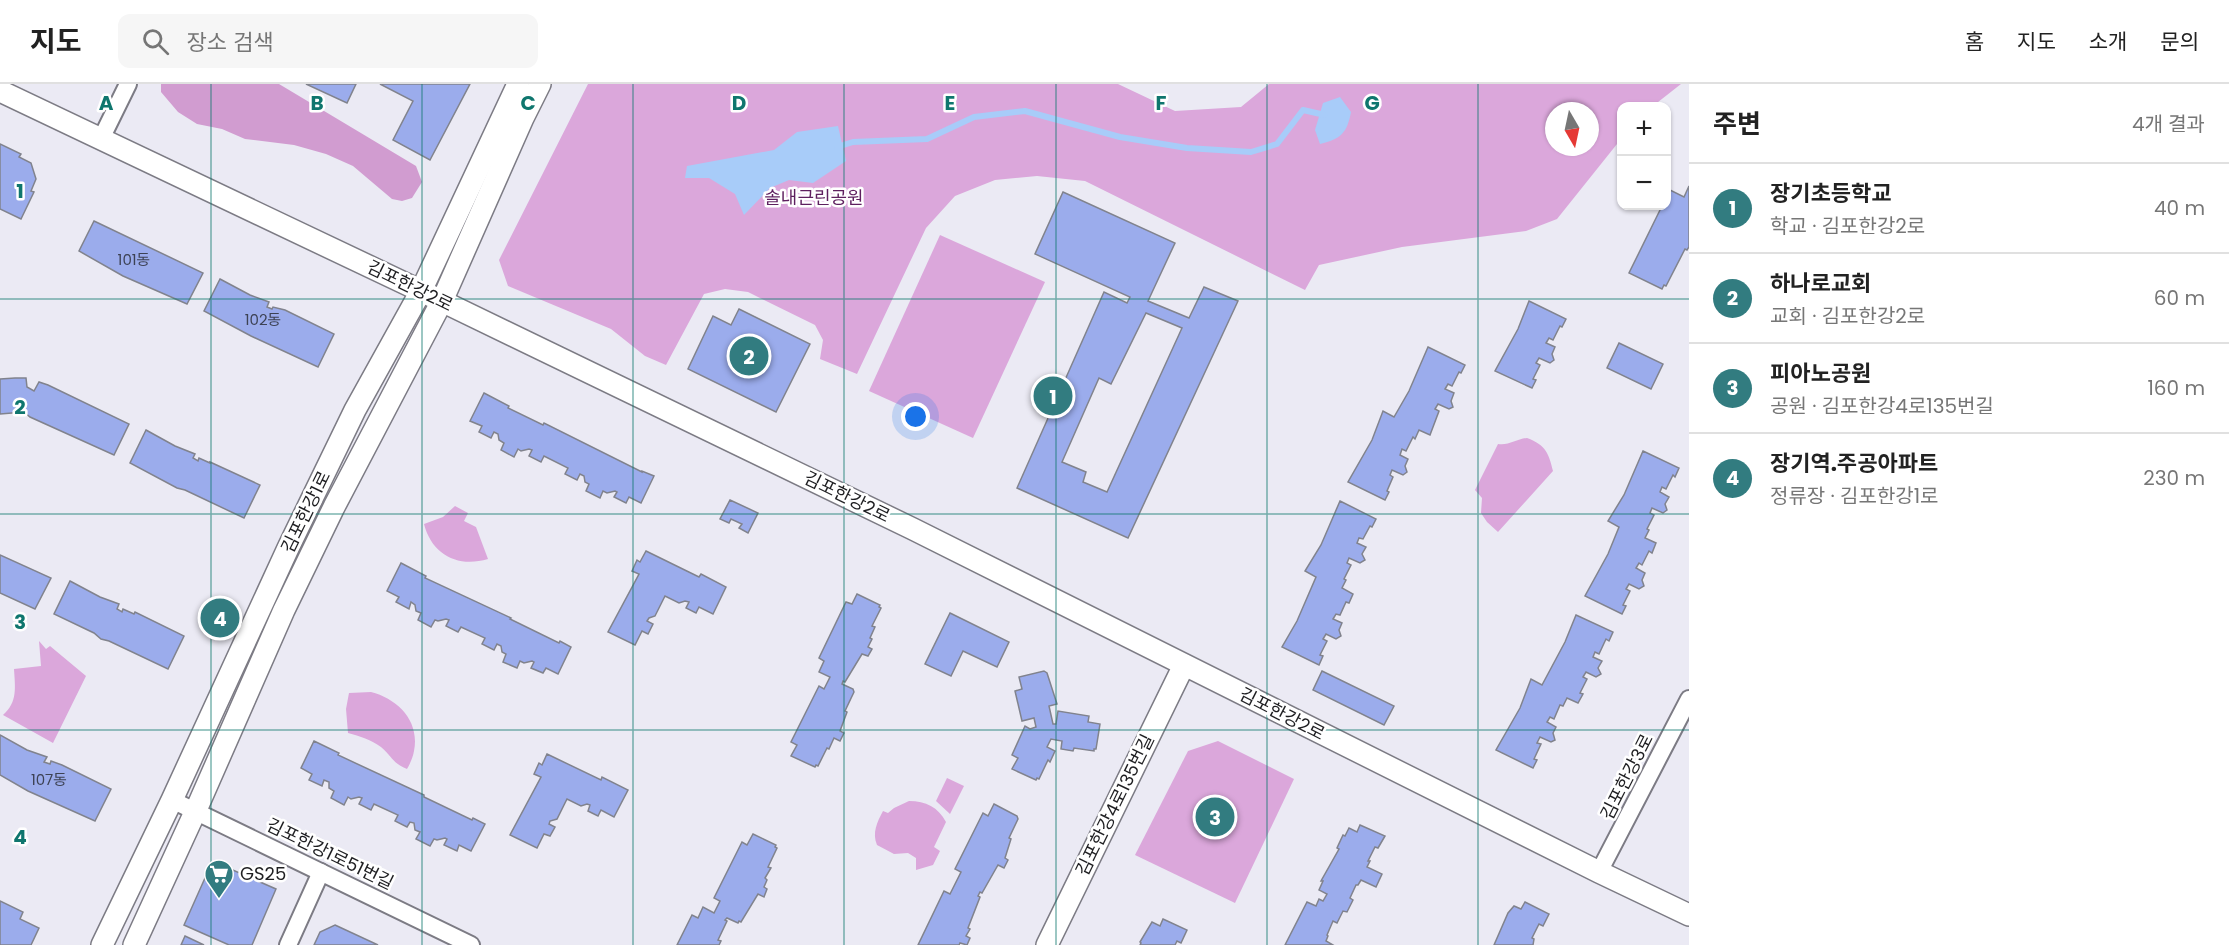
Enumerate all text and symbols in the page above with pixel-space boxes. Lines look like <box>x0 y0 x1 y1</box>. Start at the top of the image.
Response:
search box <box>118 14 538 68</box>
text: 지도 <box>30 22 82 61</box>
icon: search <box>139 25 172 58</box>
text: 장소 검색 <box>187 27 273 58</box>
text: 홈 <box>1965 27 1984 56</box>
text: 지도 <box>2017 27 2056 56</box>
text: 소개 <box>2089 27 2127 56</box>
text: 문의 <box>2160 27 2199 56</box>
text: A <box>99 89 114 117</box>
text: B <box>310 89 324 117</box>
text: C <box>520 89 536 117</box>
text: D <box>732 89 746 117</box>
text: E <box>945 89 955 117</box>
text: F <box>1156 89 1167 117</box>
text: G <box>1364 89 1380 117</box>
north arrow <box>1545 102 1599 156</box>
map controls <box>1617 102 1671 210</box>
button: + <box>1617 102 1671 156</box>
text: 주변 <box>1713 106 1761 142</box>
text: 4개 결과 <box>2132 110 2205 138</box>
button: − <box>1617 156 1671 210</box>
text: 1 <box>16 177 24 205</box>
text: 장기초등학교 <box>1770 178 1891 209</box>
park label: 솔내근린공원 <box>764 185 864 210</box>
text: 1 <box>1729 194 1736 222</box>
text: 40 m <box>2154 194 2205 222</box>
text: 학교 · 김포한강2로 <box>1770 212 1925 240</box>
house number: 101동 <box>118 249 150 270</box>
street label: 김포한강2로 <box>363 254 458 317</box>
text: 하나로교회 <box>1770 268 1871 299</box>
text: 2 <box>1727 284 1738 312</box>
text: 60 m <box>2154 284 2205 312</box>
text: 교회 · 김포한강2로 <box>1770 302 1925 330</box>
house number: 102동 <box>245 309 281 330</box>
pin: 2 <box>730 334 768 378</box>
text: 피아노공원 <box>1770 358 1871 389</box>
pin: 1 <box>1034 374 1072 418</box>
text: 3 <box>1726 374 1739 402</box>
text: 160 m <box>2147 374 2205 402</box>
text: 공원 · 김포한강4로135번길 <box>1770 392 1994 420</box>
text: 2 <box>14 393 26 421</box>
your location <box>901 402 930 431</box>
text: 장기역.주공아파트 <box>1770 448 1938 479</box>
text: 4 <box>1726 464 1739 492</box>
text: 230 m <box>2143 464 2205 492</box>
street label: 김포한강2로 <box>800 465 895 528</box>
street label: 김포한강1로 <box>275 467 336 557</box>
text: 정류장 · 김포한강1로 <box>1770 482 1939 510</box>
pin: 4 <box>200 596 240 640</box>
text: 3 <box>14 608 26 636</box>
street label: 김포한강2로 <box>1235 681 1329 746</box>
street label: 김포한강3로 <box>1594 729 1659 824</box>
street label: 김포한강4로135번길 <box>1069 730 1160 880</box>
house number: 107동 <box>31 769 67 790</box>
pin: 3 <box>1196 794 1234 840</box>
street label: 김포한강1로51번길 <box>262 812 398 895</box>
text: 4 <box>13 823 27 851</box>
supermarket icon: GS25 <box>203 858 235 900</box>
place label: GS25 <box>240 861 286 886</box>

